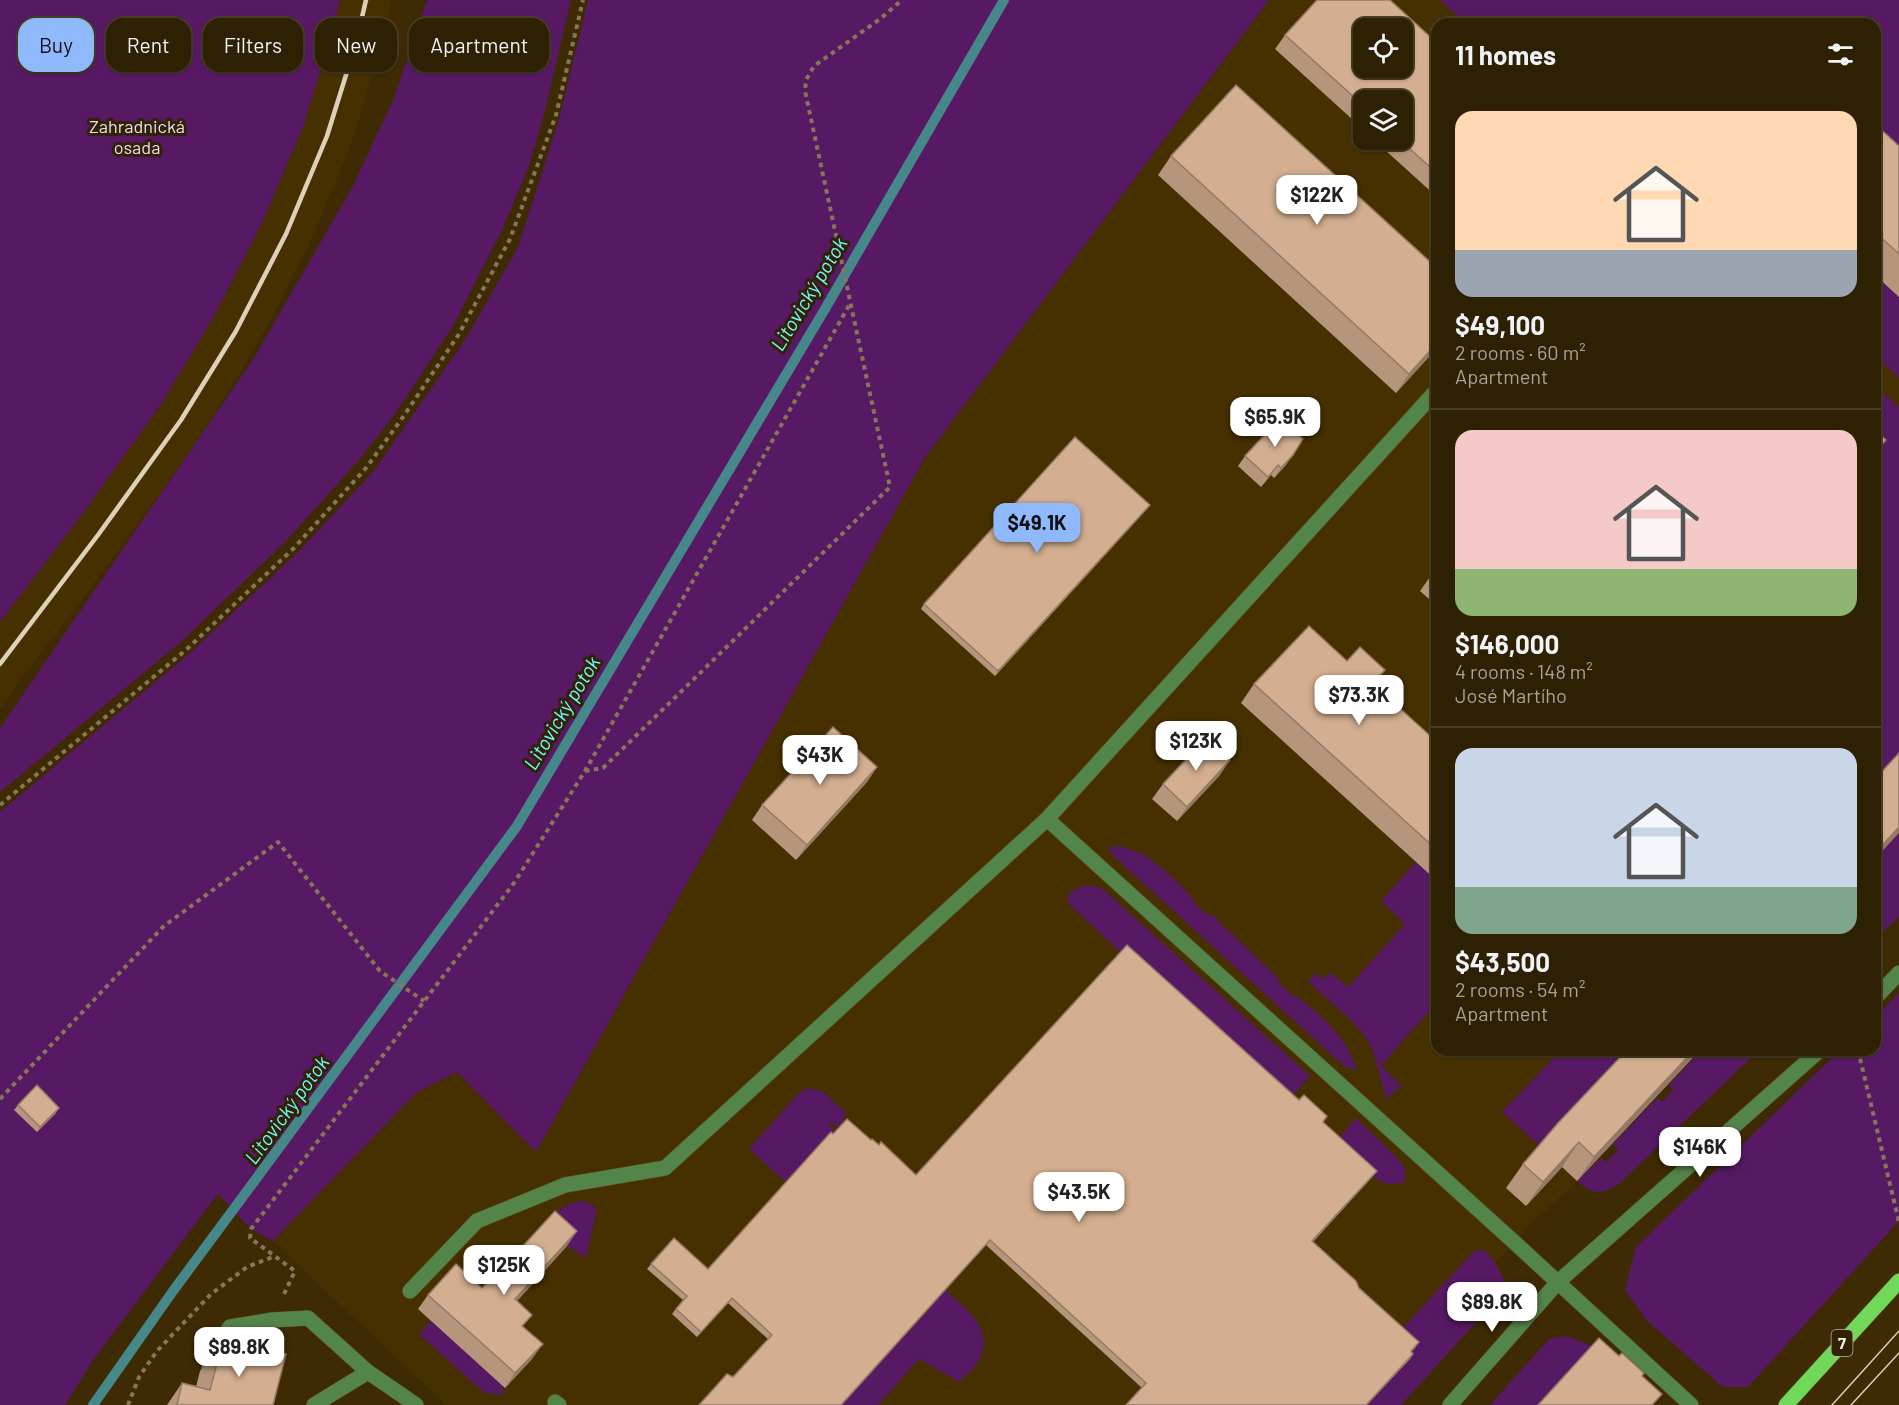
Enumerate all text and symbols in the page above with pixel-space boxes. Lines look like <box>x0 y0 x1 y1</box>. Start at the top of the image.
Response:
chip: Buy <box>18 18 94 72</box>
chip: Rent <box>106 18 191 72</box>
chip: Filters <box>203 18 303 72</box>
chip: New <box>315 18 397 72</box>
chip: Apartment <box>409 18 549 72</box>
map controls <box>1353 18 1413 150</box>
button: locate <box>1353 18 1413 78</box>
icon: filters <box>1824 38 1857 71</box>
text: 11 homes <box>1455 39 1556 70</box>
button: layers <box>1353 90 1413 150</box>
park label: Zahradnická osada <box>89 115 185 158</box>
icon: home <box>1602 150 1710 258</box>
pin: $122K <box>1275 175 1359 226</box>
text: $122K <box>1290 182 1344 206</box>
water label: Litovický potok <box>765 232 851 354</box>
text: $49,100 <box>1455 309 1545 340</box>
text: 2 rooms · 60 m² <box>1455 340 1586 364</box>
text: Apartment <box>1455 364 1548 388</box>
pin: $65.9K <box>1226 397 1324 448</box>
text: $65.9K <box>1244 404 1306 428</box>
icon: home <box>1602 469 1710 577</box>
pin: $49.1K <box>988 503 1086 554</box>
text: $49.1K <box>1007 510 1067 534</box>
text: $146,000 <box>1455 628 1559 659</box>
water label: Litovický potok <box>518 651 604 773</box>
text: 4 rooms · 148 m² <box>1455 659 1593 683</box>
pin: $73.3K <box>1310 675 1408 726</box>
text: $73.3K <box>1329 682 1389 706</box>
text: José Martího <box>1455 683 1567 707</box>
pin: $123K <box>1154 721 1238 772</box>
text: $123K <box>1170 728 1222 752</box>
pin: $43K <box>784 735 856 786</box>
text: $43K <box>797 742 843 766</box>
icon: home <box>1602 787 1710 895</box>
text: $43,500 <box>1455 946 1550 977</box>
text: 2 rooms · 54 m² <box>1455 977 1585 1001</box>
text: Apartment <box>1455 1001 1548 1025</box>
water label: Litovický potok <box>239 1050 334 1168</box>
pin: $146K <box>1658 1127 1742 1178</box>
text: $146K <box>1673 1134 1727 1158</box>
pin: $43.5K <box>1030 1172 1128 1223</box>
text: $43.5K <box>1047 1179 1111 1203</box>
pin: $125K <box>462 1245 546 1296</box>
text: $125K <box>477 1252 531 1276</box>
pin: $89.8K <box>1443 1282 1541 1333</box>
text: $89.8K <box>1461 1289 1523 1313</box>
pin: $89.8K <box>190 1327 288 1378</box>
road number: 7 <box>1832 1330 1852 1356</box>
text: $89.8K <box>208 1334 270 1358</box>

